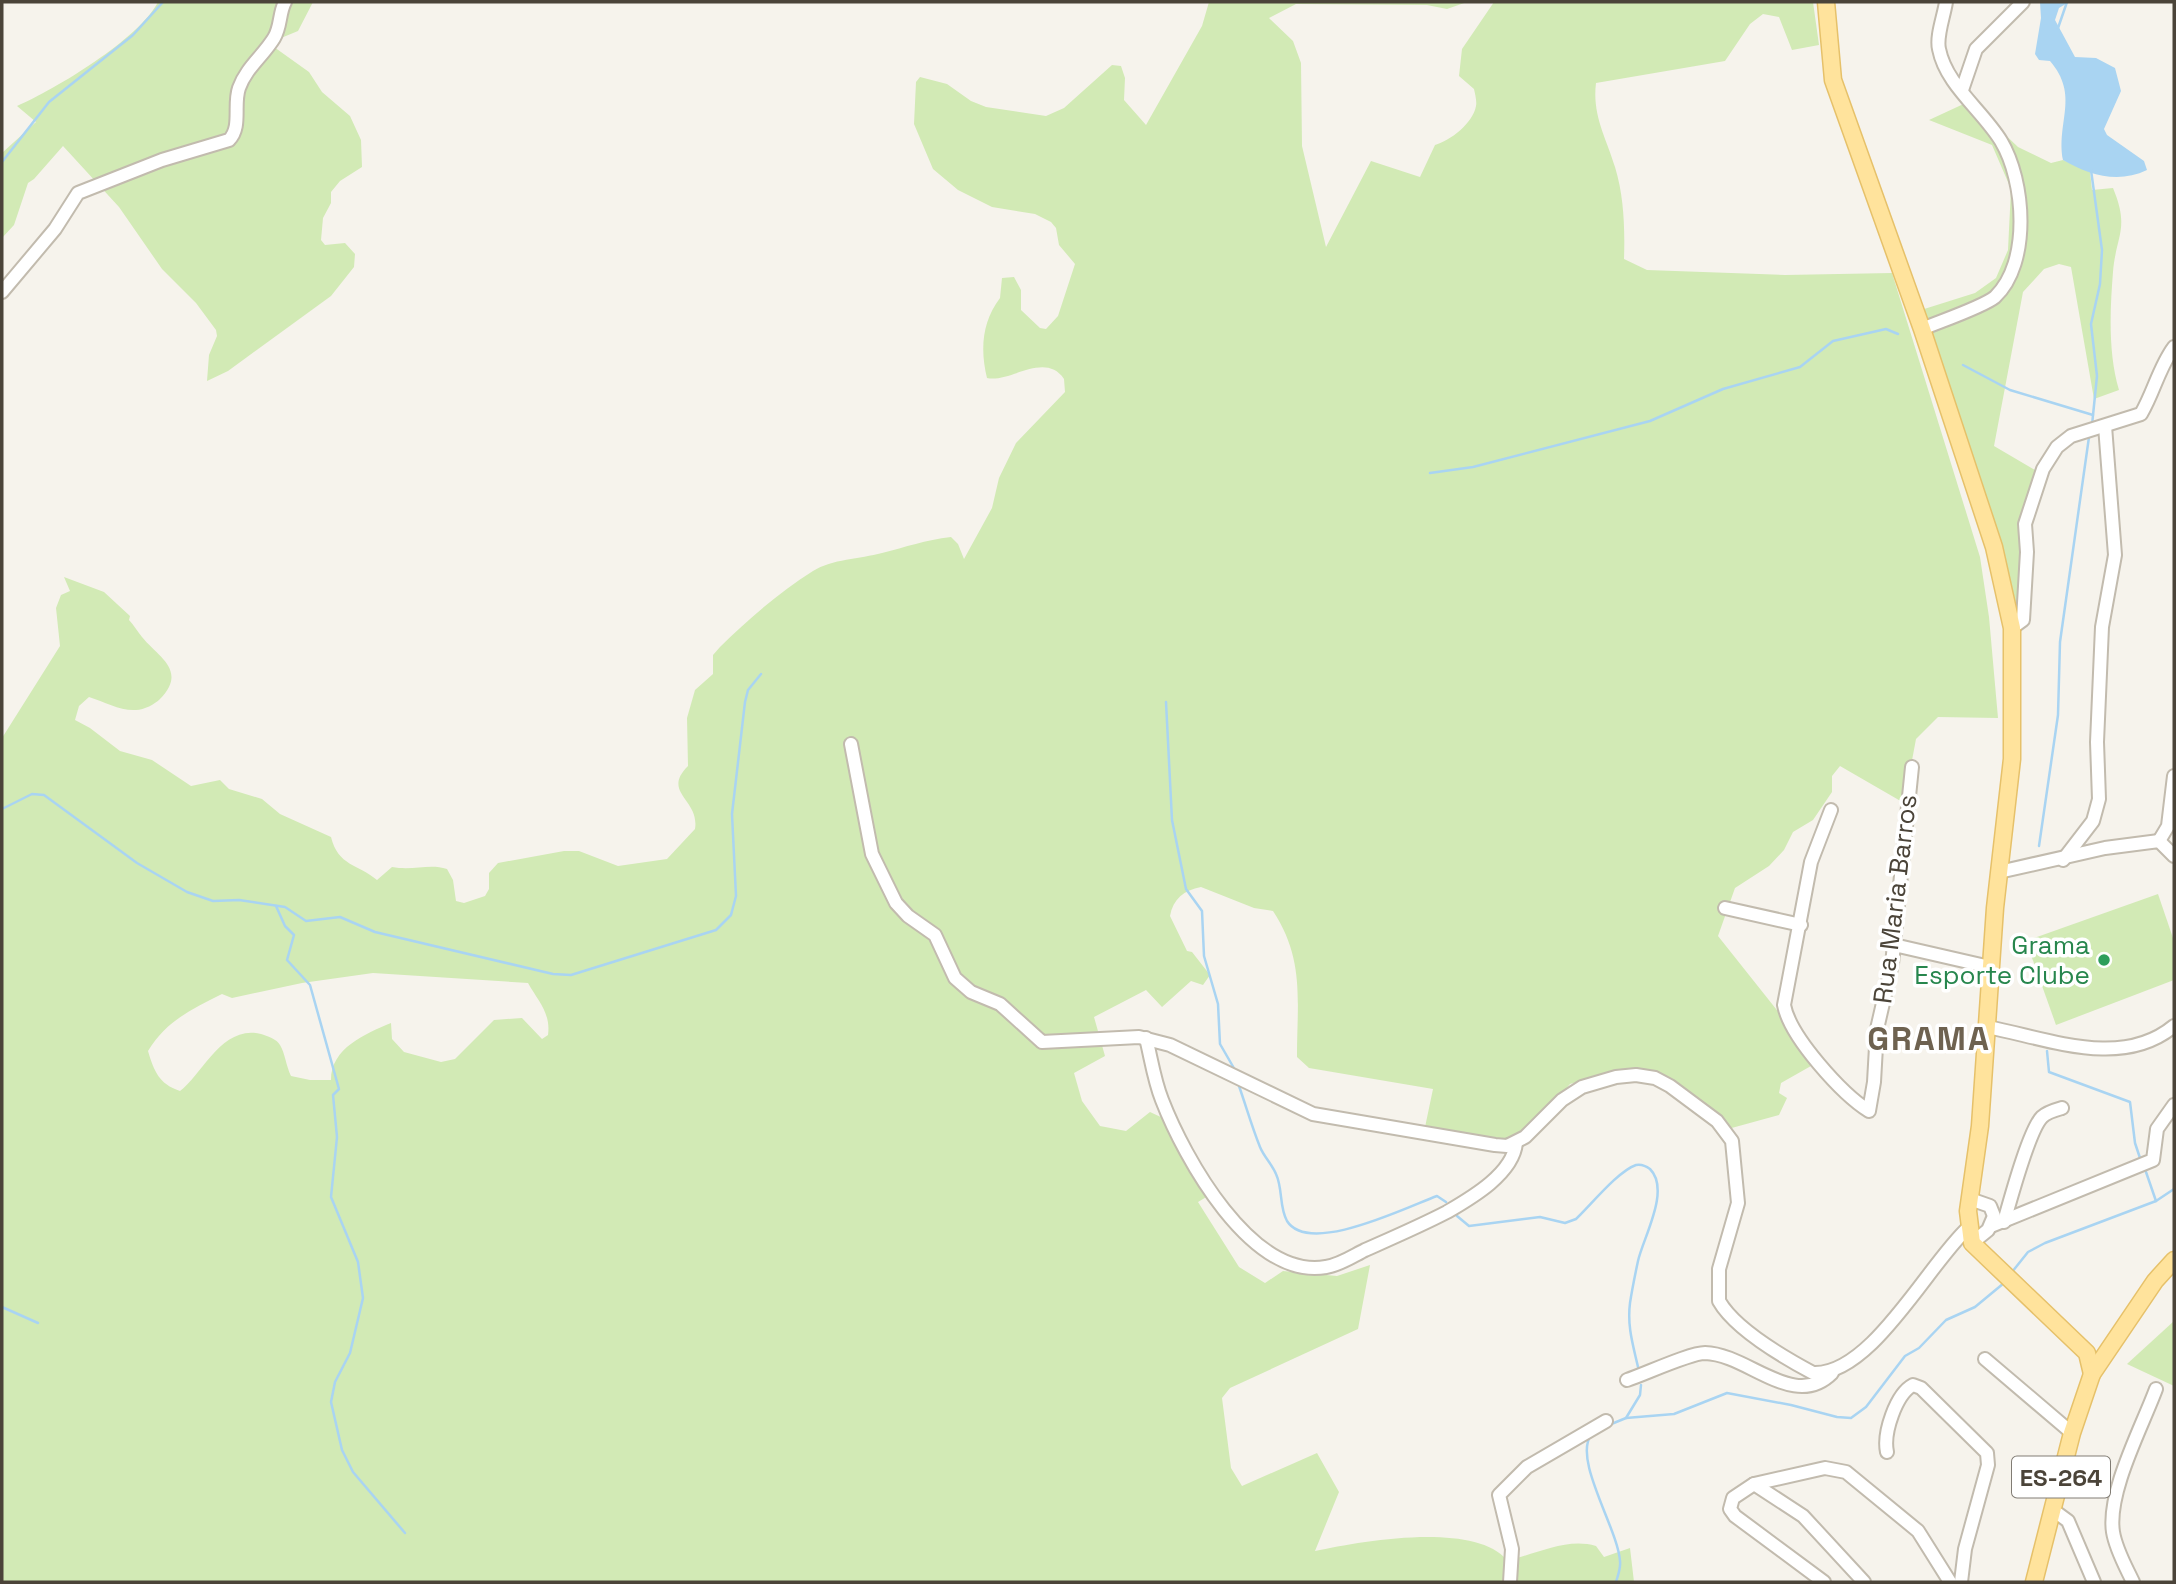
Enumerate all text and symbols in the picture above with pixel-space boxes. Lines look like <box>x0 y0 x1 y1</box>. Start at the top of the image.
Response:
street label: Rua Maria Barros <box>1865 793 1925 1005</box>
place label: Grama Esporte Clube <box>1914 928 2090 992</box>
marker: Grama Esporte Clube <box>2096 952 2112 968</box>
district label: GRAMA <box>1867 1018 1991 1060</box>
road number: ES-264 <box>2012 1456 2110 1498</box>

